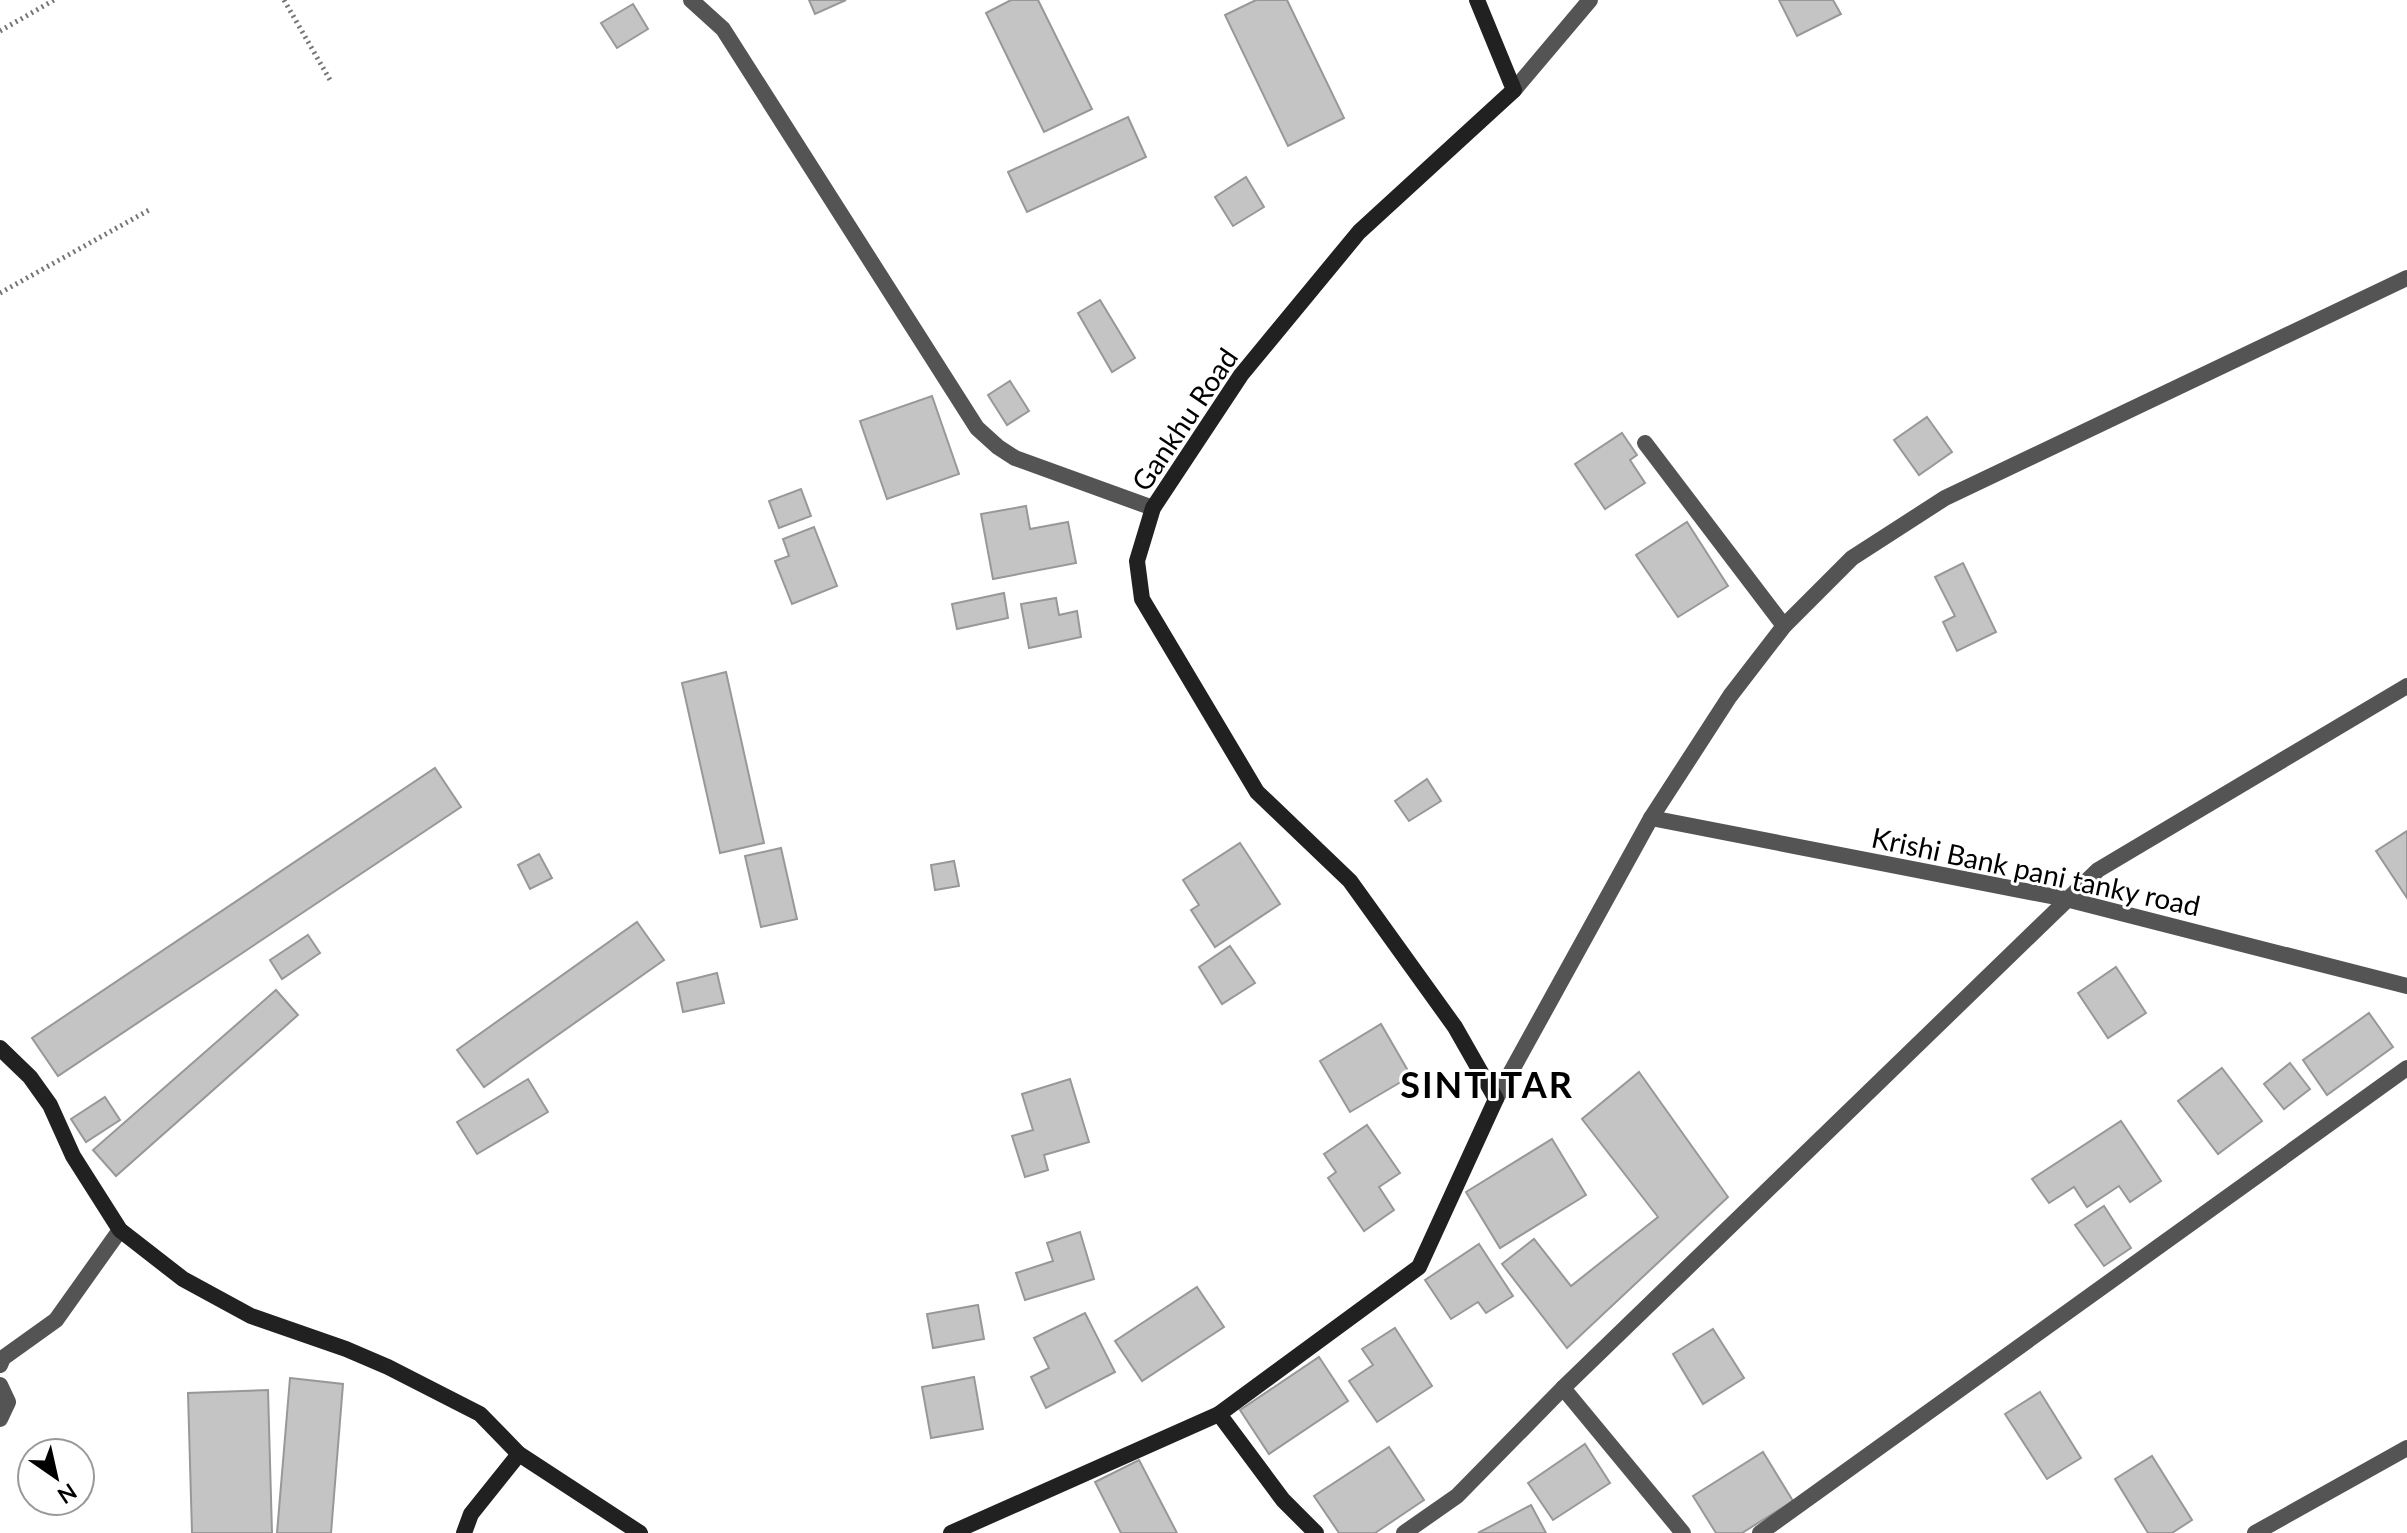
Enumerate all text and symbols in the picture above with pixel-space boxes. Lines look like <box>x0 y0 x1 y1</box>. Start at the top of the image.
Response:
street label: Gankhu Road <box>1124 341 1244 497</box>
street label: Krishi Bank pani tanky road <box>1869 820 2203 922</box>
district label: SINTITAR <box>1400 1062 1574 1106</box>
north arrow <box>16 1437 96 1517</box>
text: N <box>53 1478 82 1510</box>

